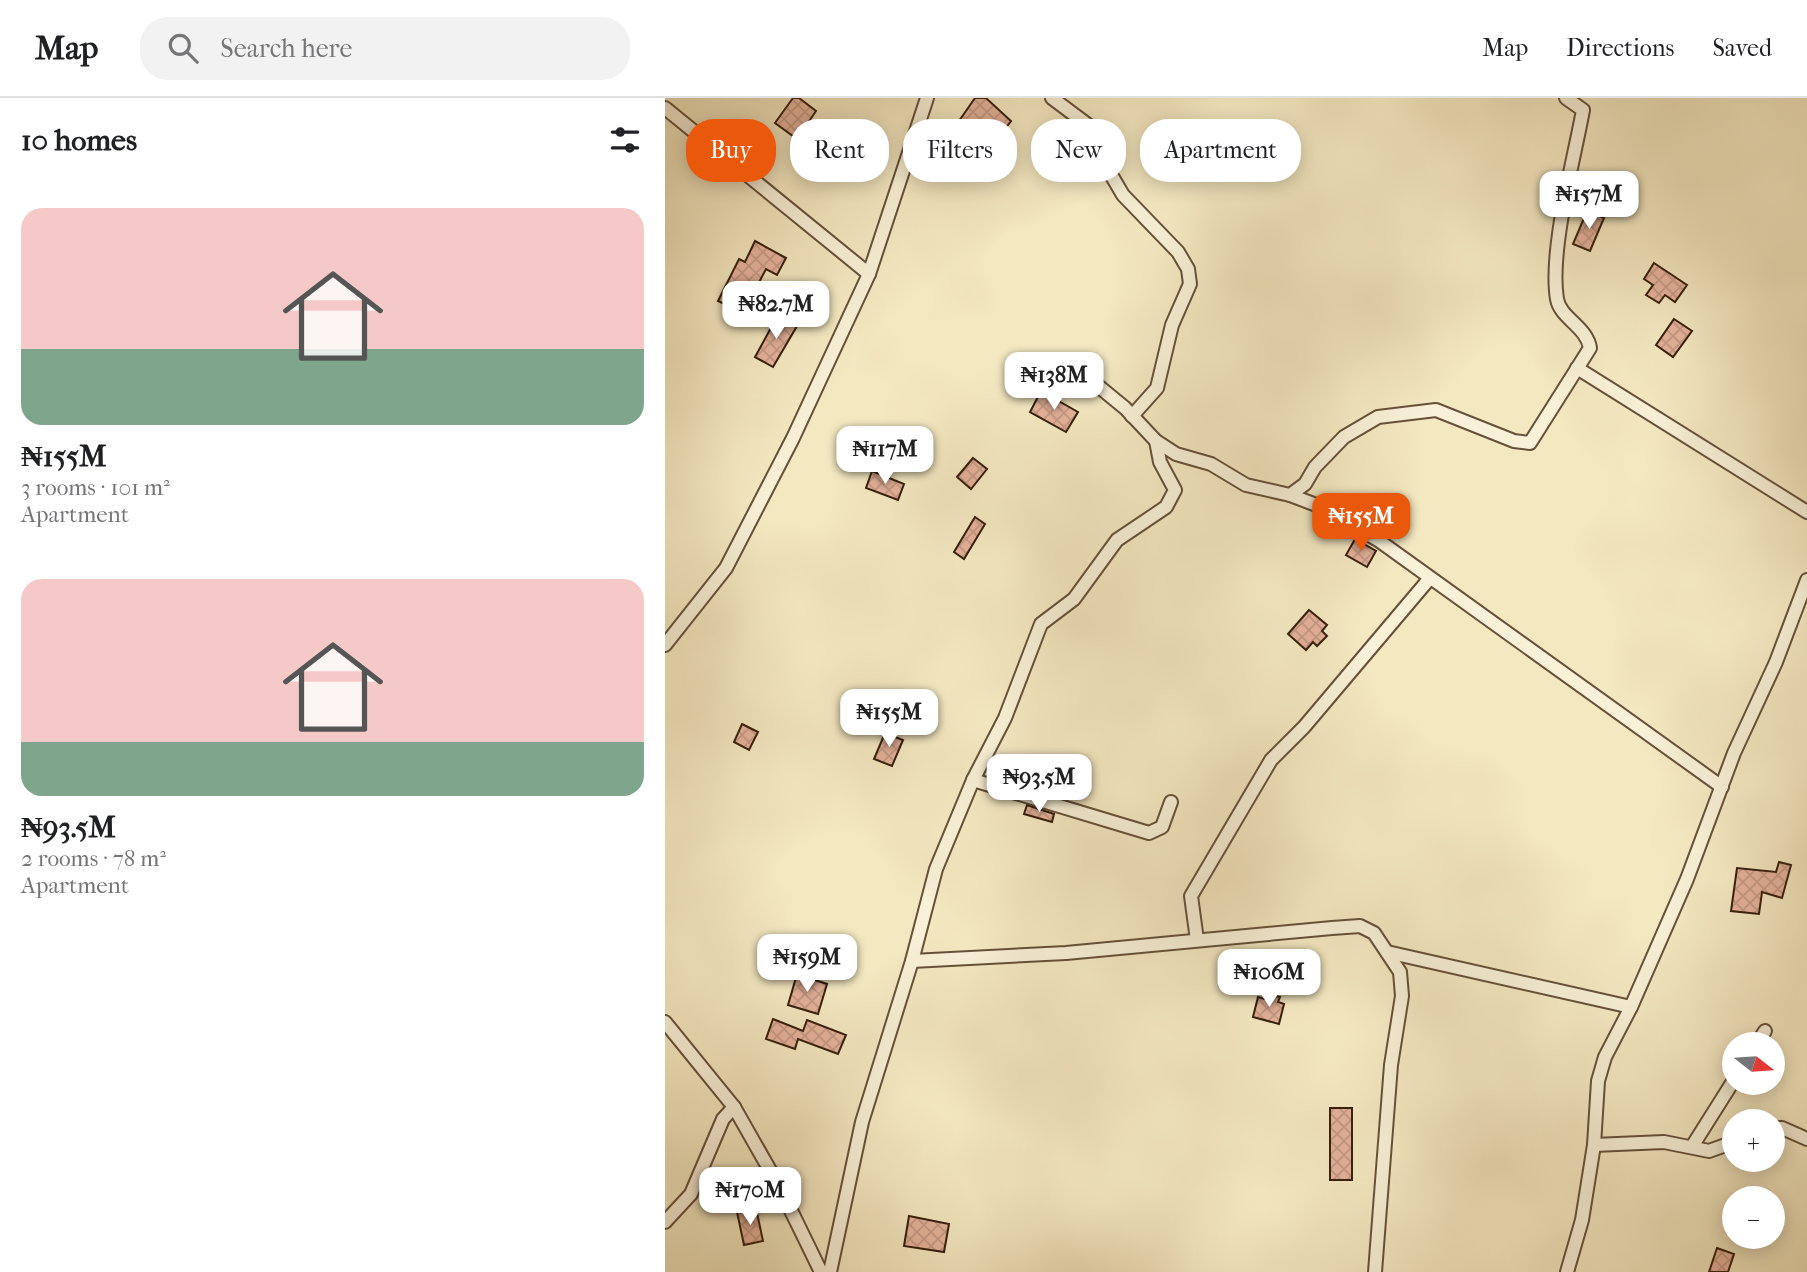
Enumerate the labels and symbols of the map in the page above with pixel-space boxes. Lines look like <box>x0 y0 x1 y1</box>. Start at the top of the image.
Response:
pin: ₦157M <box>1540 172 1638 231</box>
pin: ₦82.7M <box>719 282 833 341</box>
pin: ₦138M <box>1005 352 1103 412</box>
pin: ₦117M <box>836 426 934 486</box>
pin: ₦155M <box>1312 494 1410 553</box>
pin: ₦155M <box>840 690 938 749</box>
pin: ₦93.5M <box>982 754 1096 814</box>
pin: ₦159M <box>758 934 856 994</box>
pin: ₦106M <box>1220 950 1318 1009</box>
north arrow <box>1722 1032 1785 1096</box>
pin: ₦170M <box>701 1168 799 1227</box>

